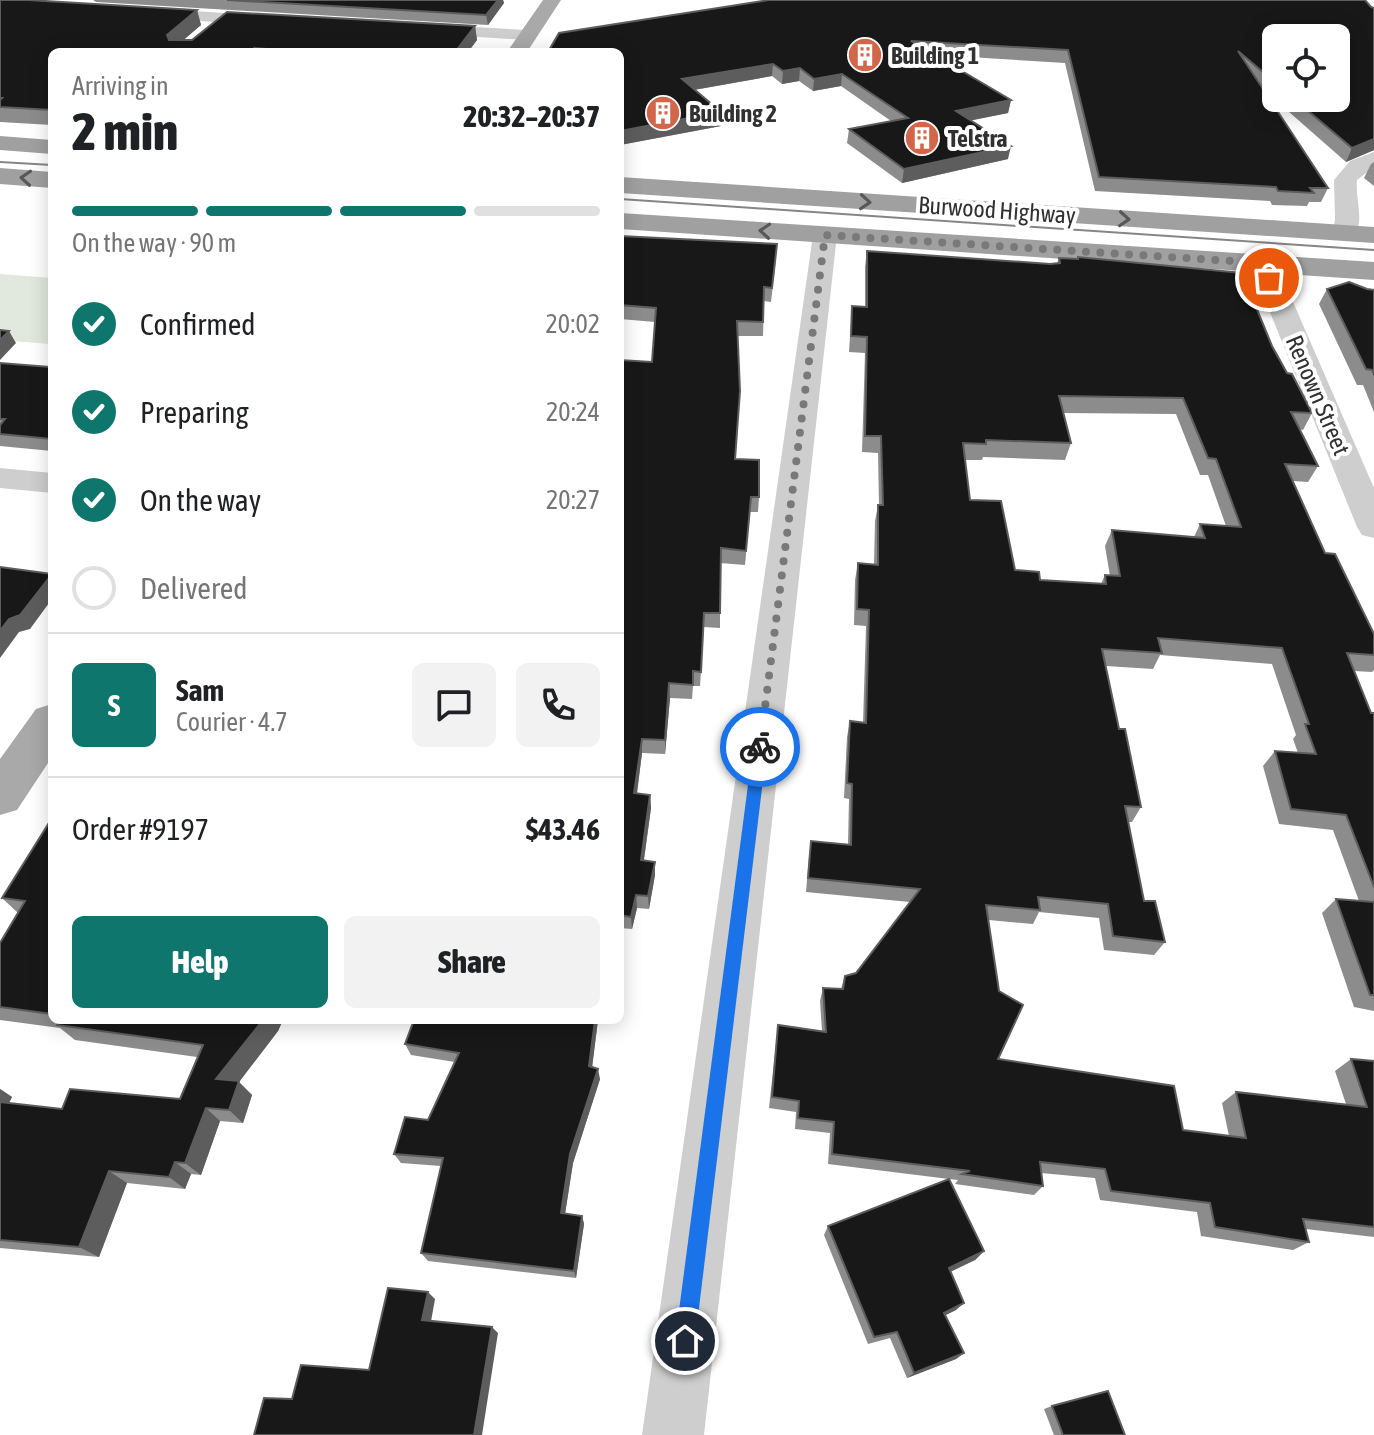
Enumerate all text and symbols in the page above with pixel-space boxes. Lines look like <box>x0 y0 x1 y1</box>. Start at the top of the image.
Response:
map controls <box>1262 24 1350 112</box>
button: locate <box>1262 24 1350 112</box>
building icon: Building 1 <box>846 36 884 74</box>
place label: Building 1 <box>891 42 979 69</box>
text: Arriving in <box>72 71 169 101</box>
building icon: Building 2 <box>644 94 682 132</box>
text: 20:32–20:37 <box>463 99 600 133</box>
place label: Building 2 <box>689 100 777 127</box>
text: 2 min <box>72 101 178 161</box>
building icon: Telstra <box>903 119 941 157</box>
place label: Telstra <box>948 125 1008 152</box>
one-way arrow <box>19 170 32 187</box>
street label: Burwood Highway <box>917 191 1077 229</box>
one-way arrow <box>859 193 872 210</box>
one-way arrow <box>1118 210 1131 227</box>
one-way arrow <box>758 223 771 240</box>
text: On the way · 90 m <box>72 228 236 258</box>
pin <box>1235 244 1303 312</box>
icon: bag <box>1247 256 1291 300</box>
icon: check <box>72 302 116 346</box>
text: Confirmed <box>140 307 255 341</box>
text: 20:02 <box>545 309 600 339</box>
street label: Renown Street <box>1281 331 1355 459</box>
icon: check <box>72 390 116 434</box>
text: Preparing <box>140 395 249 429</box>
text: 20:24 <box>546 397 600 427</box>
icon: check <box>72 478 116 522</box>
text: On the way <box>140 483 261 517</box>
text: 20:27 <box>546 485 600 515</box>
text: Delivered <box>140 571 248 605</box>
button: chat <box>412 663 496 747</box>
button: phone <box>516 663 600 747</box>
text: Sam <box>176 673 224 707</box>
text: S <box>108 688 120 722</box>
text: Courier · 4.7 <box>176 707 287 737</box>
courier <box>720 707 800 787</box>
icon: bike <box>738 725 782 769</box>
text: Order #9197 <box>72 812 209 846</box>
text: $43.46 <box>526 812 600 846</box>
button: Help <box>72 916 328 1008</box>
button: Share <box>344 916 600 1008</box>
pin <box>651 1307 719 1375</box>
icon: home <box>663 1319 707 1363</box>

